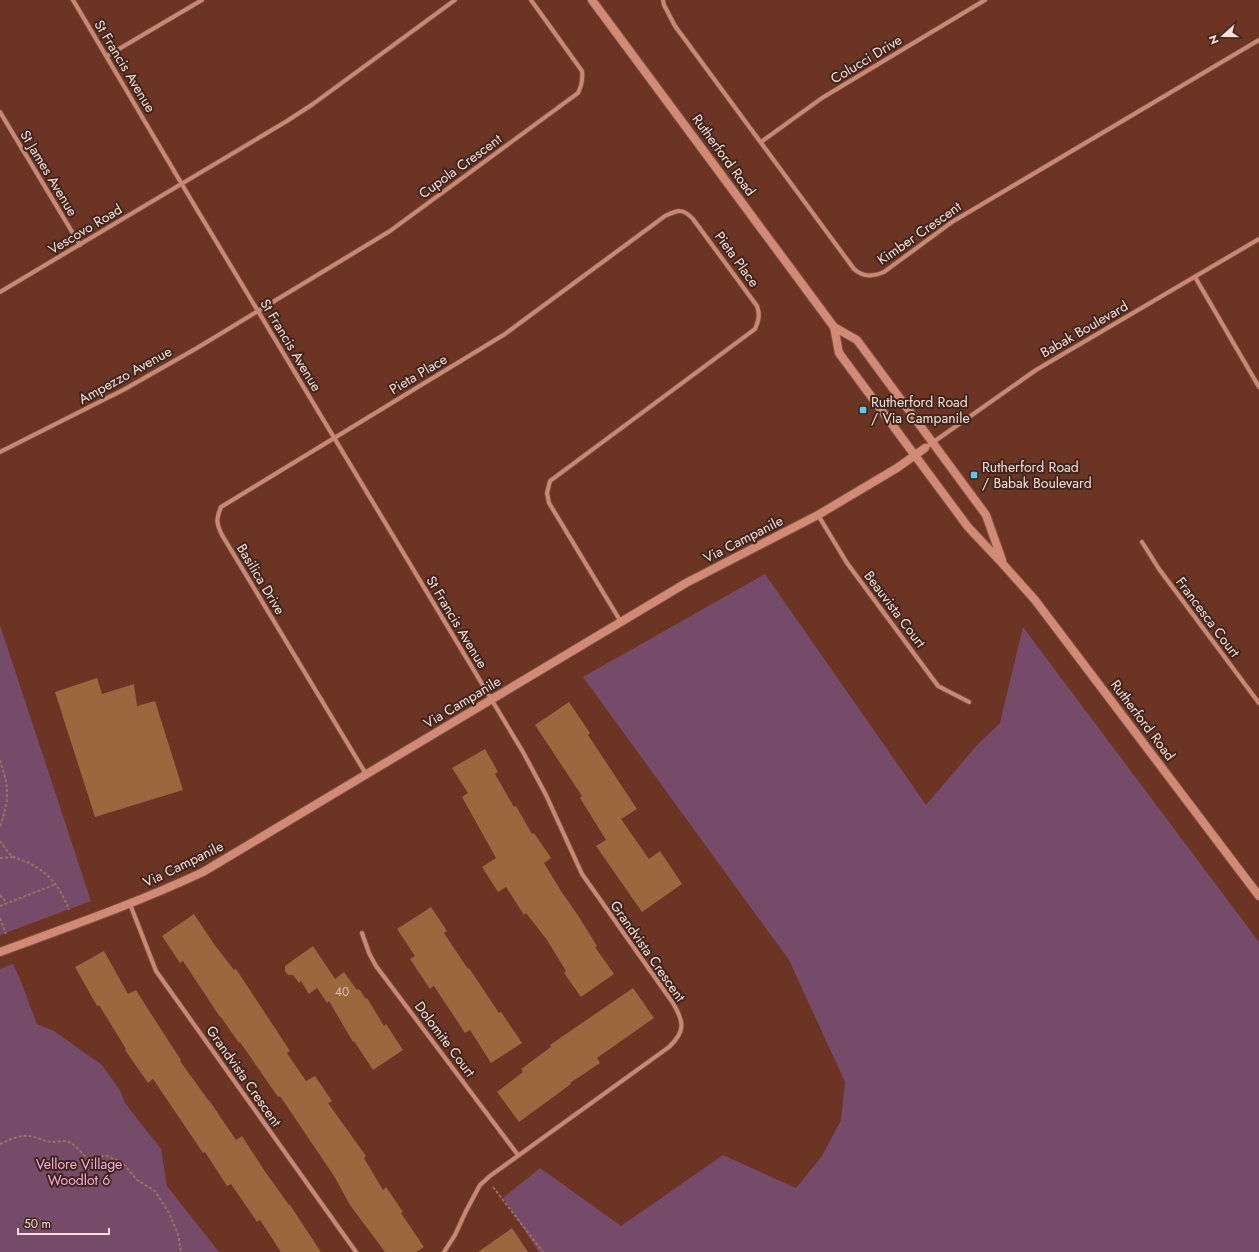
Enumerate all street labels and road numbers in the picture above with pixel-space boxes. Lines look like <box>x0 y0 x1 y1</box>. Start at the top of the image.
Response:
street label: St Francis Avenue <box>89 16 161 116</box>
street label: Colucci Drive <box>826 30 906 88</box>
street label: Rutherford Road <box>687 110 761 200</box>
street label: St James Avenue <box>15 126 83 220</box>
street label: Cupola Crescent <box>414 129 506 203</box>
street label: Kimber Crescent <box>873 196 966 269</box>
street label: Vescovo Road <box>44 199 126 259</box>
street label: Pieta Place <box>710 227 764 291</box>
street label: St Francis Avenue <box>255 295 327 395</box>
street label: Babak Boulevard <box>1036 296 1132 362</box>
street label: Ampezzo Avenue <box>75 341 175 409</box>
street label: Pieta Place <box>385 349 451 399</box>
street label: Via Campanile <box>700 510 786 568</box>
street label: Basilica Drive <box>232 540 290 618</box>
street label: Beauvista Court <box>859 566 931 652</box>
street label: St Francis Avenue <box>421 572 493 672</box>
street label: Francesca Court <box>1171 573 1245 662</box>
street label: Via Campanile <box>419 671 505 733</box>
street label: Rutherford Road <box>1106 675 1180 765</box>
street label: Via Campanile <box>139 836 227 892</box>
street label: Grandvista Crescent <box>606 896 691 1006</box>
street label: Dolomite Court <box>410 997 480 1082</box>
street label: Grandvista Crescent <box>202 1021 287 1131</box>

